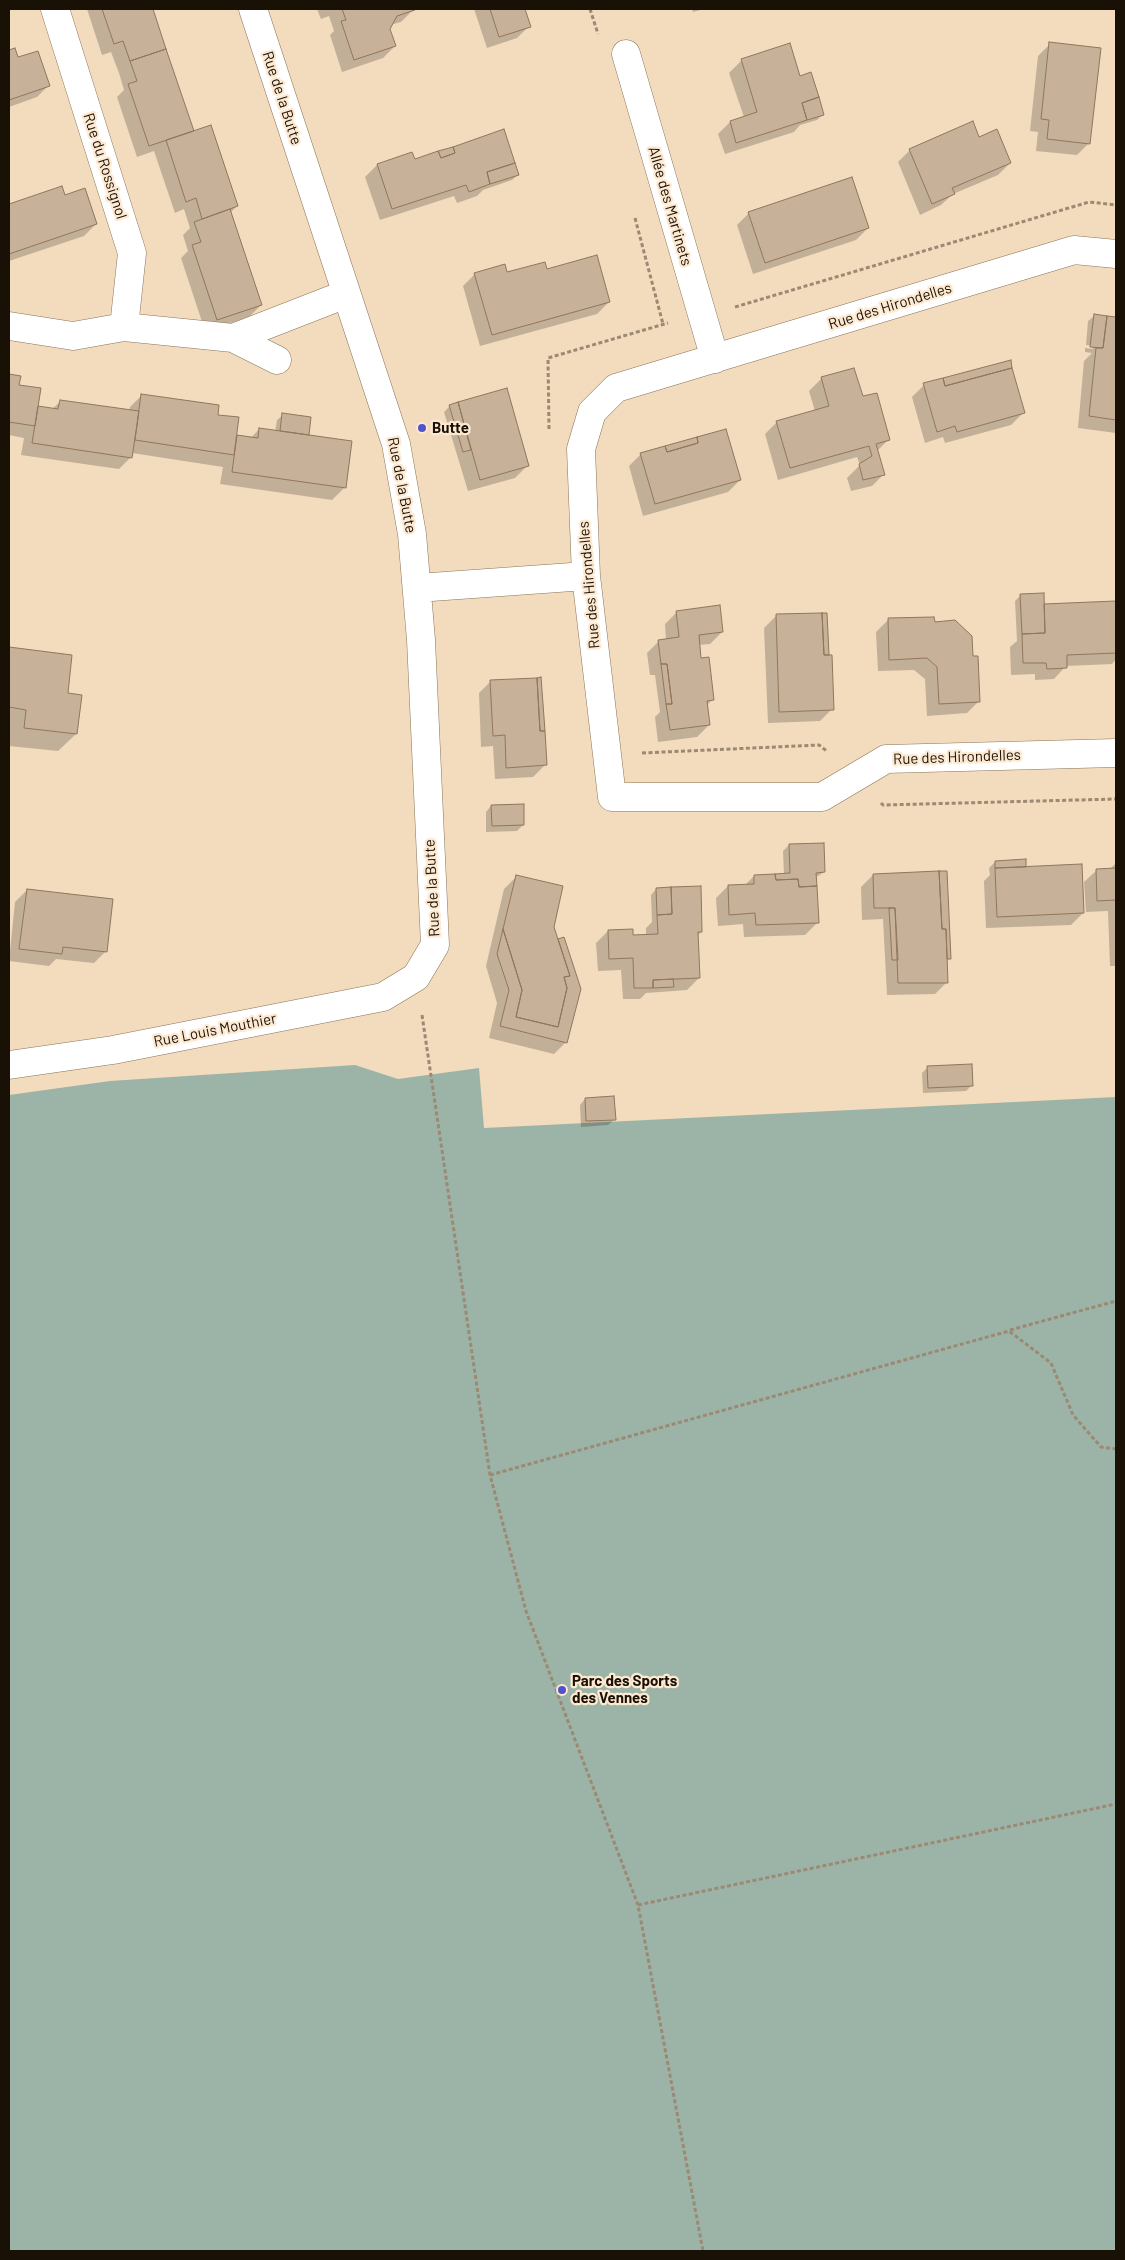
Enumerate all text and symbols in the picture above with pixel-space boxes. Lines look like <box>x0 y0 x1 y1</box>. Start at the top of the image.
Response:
street label: Rue de la Butte <box>258 49 306 147</box>
street label: Rue du Rossignol <box>79 111 131 221</box>
street label: Allée des Martinets <box>644 144 696 268</box>
street label: Rue des Hirondelles <box>826 279 954 333</box>
place label: Butte <box>432 419 469 437</box>
marker: Butte <box>416 422 428 434</box>
street label: Rue de la Butte <box>384 435 420 535</box>
street label: Rue des Hirondelles <box>574 521 604 649</box>
street label: Rue des Hirondelles <box>893 746 1021 768</box>
street label: Rue de la Butte <box>420 839 444 937</box>
street label: Rue Louis Mouthier <box>152 1009 278 1051</box>
place label: Parc des Sports des Vennes <box>572 1672 677 1707</box>
marker: Parc des Sports des Vennes <box>556 1684 568 1696</box>

